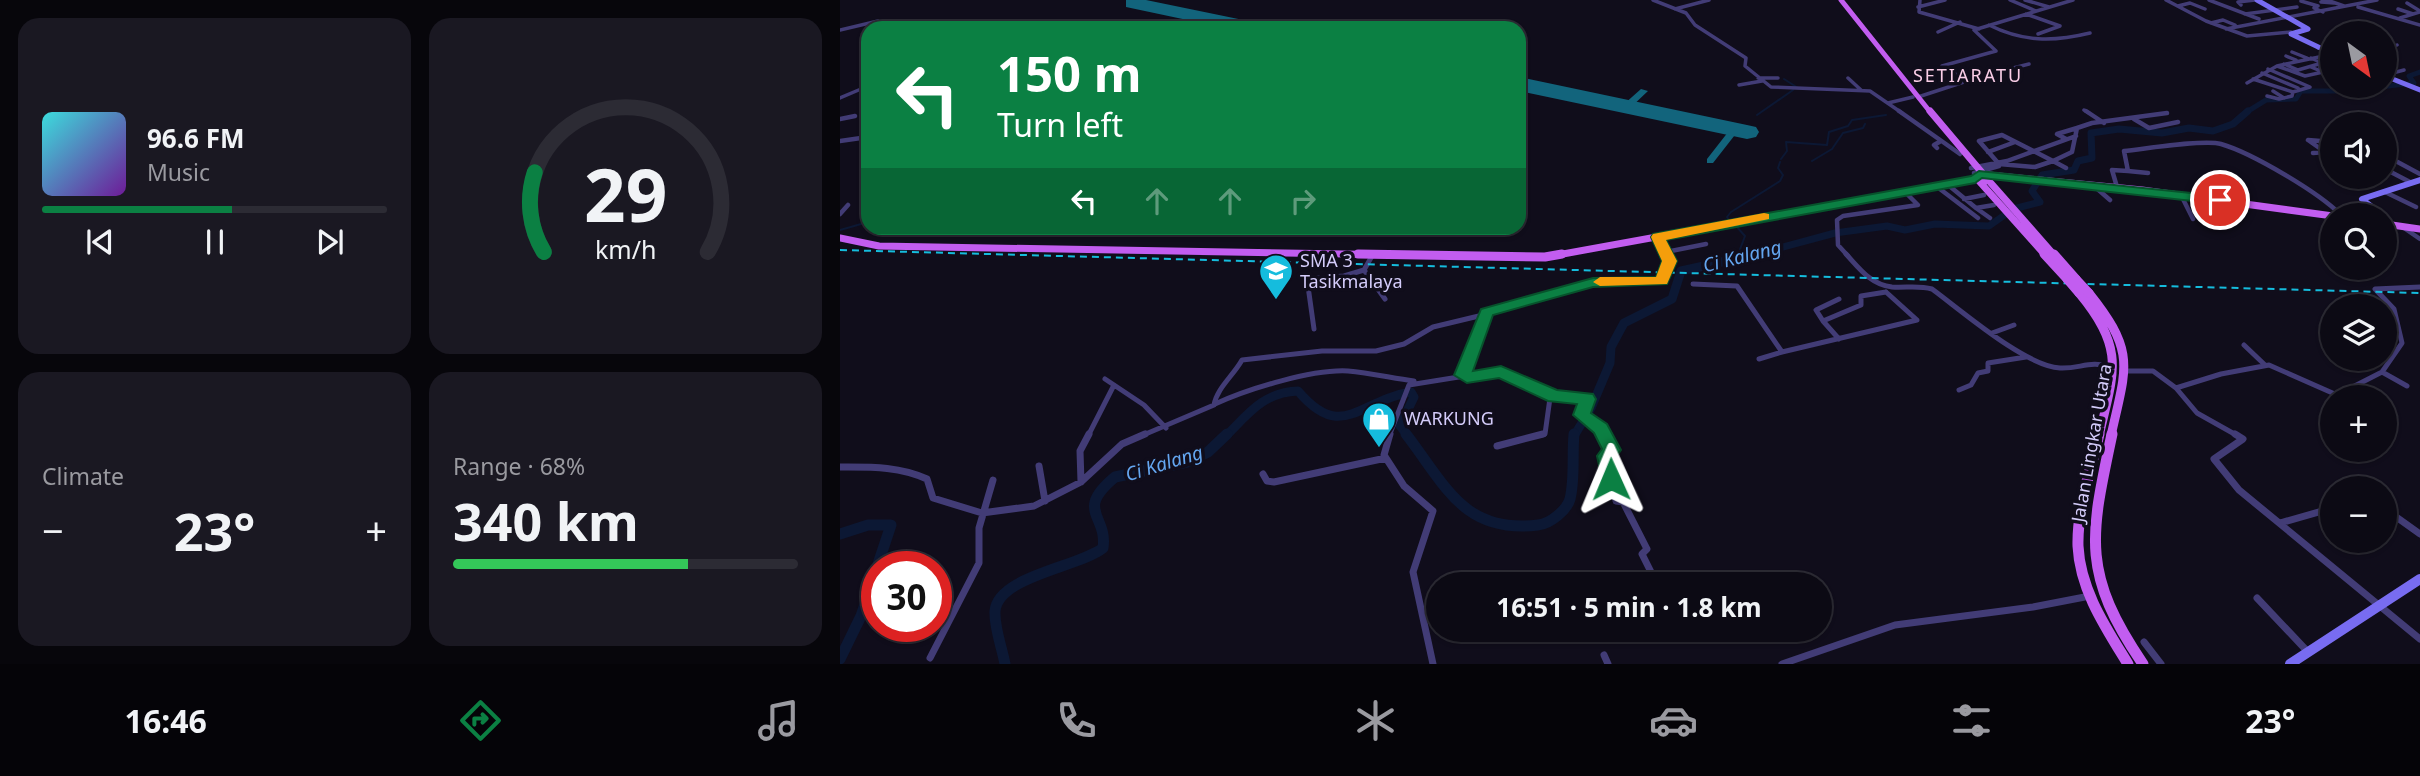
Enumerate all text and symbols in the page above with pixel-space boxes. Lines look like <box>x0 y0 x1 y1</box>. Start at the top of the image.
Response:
north arrow <box>2320 21 2398 98</box>
map controls <box>2320 21 2397 553</box>
text: 150 m <box>997 40 1142 106</box>
icon: left <box>882 49 973 140</box>
district label: SETIARATU <box>1913 63 2023 87</box>
text: Turn left <box>997 103 1123 146</box>
button: sound <box>2320 112 2397 189</box>
text: 96.6 FM <box>147 120 244 156</box>
text: 29 <box>584 145 667 244</box>
text: Music <box>147 156 210 188</box>
pin <box>2190 170 2250 230</box>
icon: arrive <box>2201 181 2239 219</box>
icon: left <box>1065 182 1103 220</box>
icon: ahead <box>1138 182 1176 220</box>
icon: ahead <box>1211 182 1249 220</box>
icon: right <box>1284 182 1322 220</box>
button: search <box>2320 203 2397 280</box>
icon: previous <box>81 223 119 261</box>
icon: pause <box>196 223 234 261</box>
icon: next <box>311 223 349 261</box>
text: km/h <box>595 232 656 266</box>
water label: Ci Kalang <box>1700 234 1784 278</box>
place label: SMA 3 Tasikmalaya <box>1300 248 1403 293</box>
school or university icon: SMA 3 Tasikmalaya <box>1257 252 1295 301</box>
button: layers <box>2320 294 2397 371</box>
street label: Jalan Lingkar Utara <box>2065 362 2117 526</box>
button: + <box>2320 385 2397 462</box>
shop icon: WARKUNG <box>1360 400 1398 449</box>
place label: WARKUNG <box>1404 406 1494 430</box>
water label: Ci Kalang <box>1122 439 1206 487</box>
position arrow <box>1574 442 1648 516</box>
text: Range · 68% <box>453 450 585 482</box>
text: Climate <box>42 460 124 492</box>
button: − <box>2320 476 2397 553</box>
text: 340 km <box>453 485 639 556</box>
text: 23° <box>174 495 255 566</box>
text: − <box>42 504 64 556</box>
text: + <box>365 504 387 556</box>
speed limit sign: 30 <box>861 551 952 642</box>
text: 16:51 · 5 min · 1.8 km <box>1496 589 1762 625</box>
icon: directions <box>456 696 505 745</box>
icon: music <box>754 696 803 745</box>
icon: phone <box>1052 696 1101 745</box>
icon: climate <box>1351 696 1400 745</box>
icon: car <box>1649 696 1698 745</box>
icon: filters <box>1947 696 1996 745</box>
text: 16:46 <box>125 699 207 742</box>
text: 23° <box>2245 699 2295 742</box>

